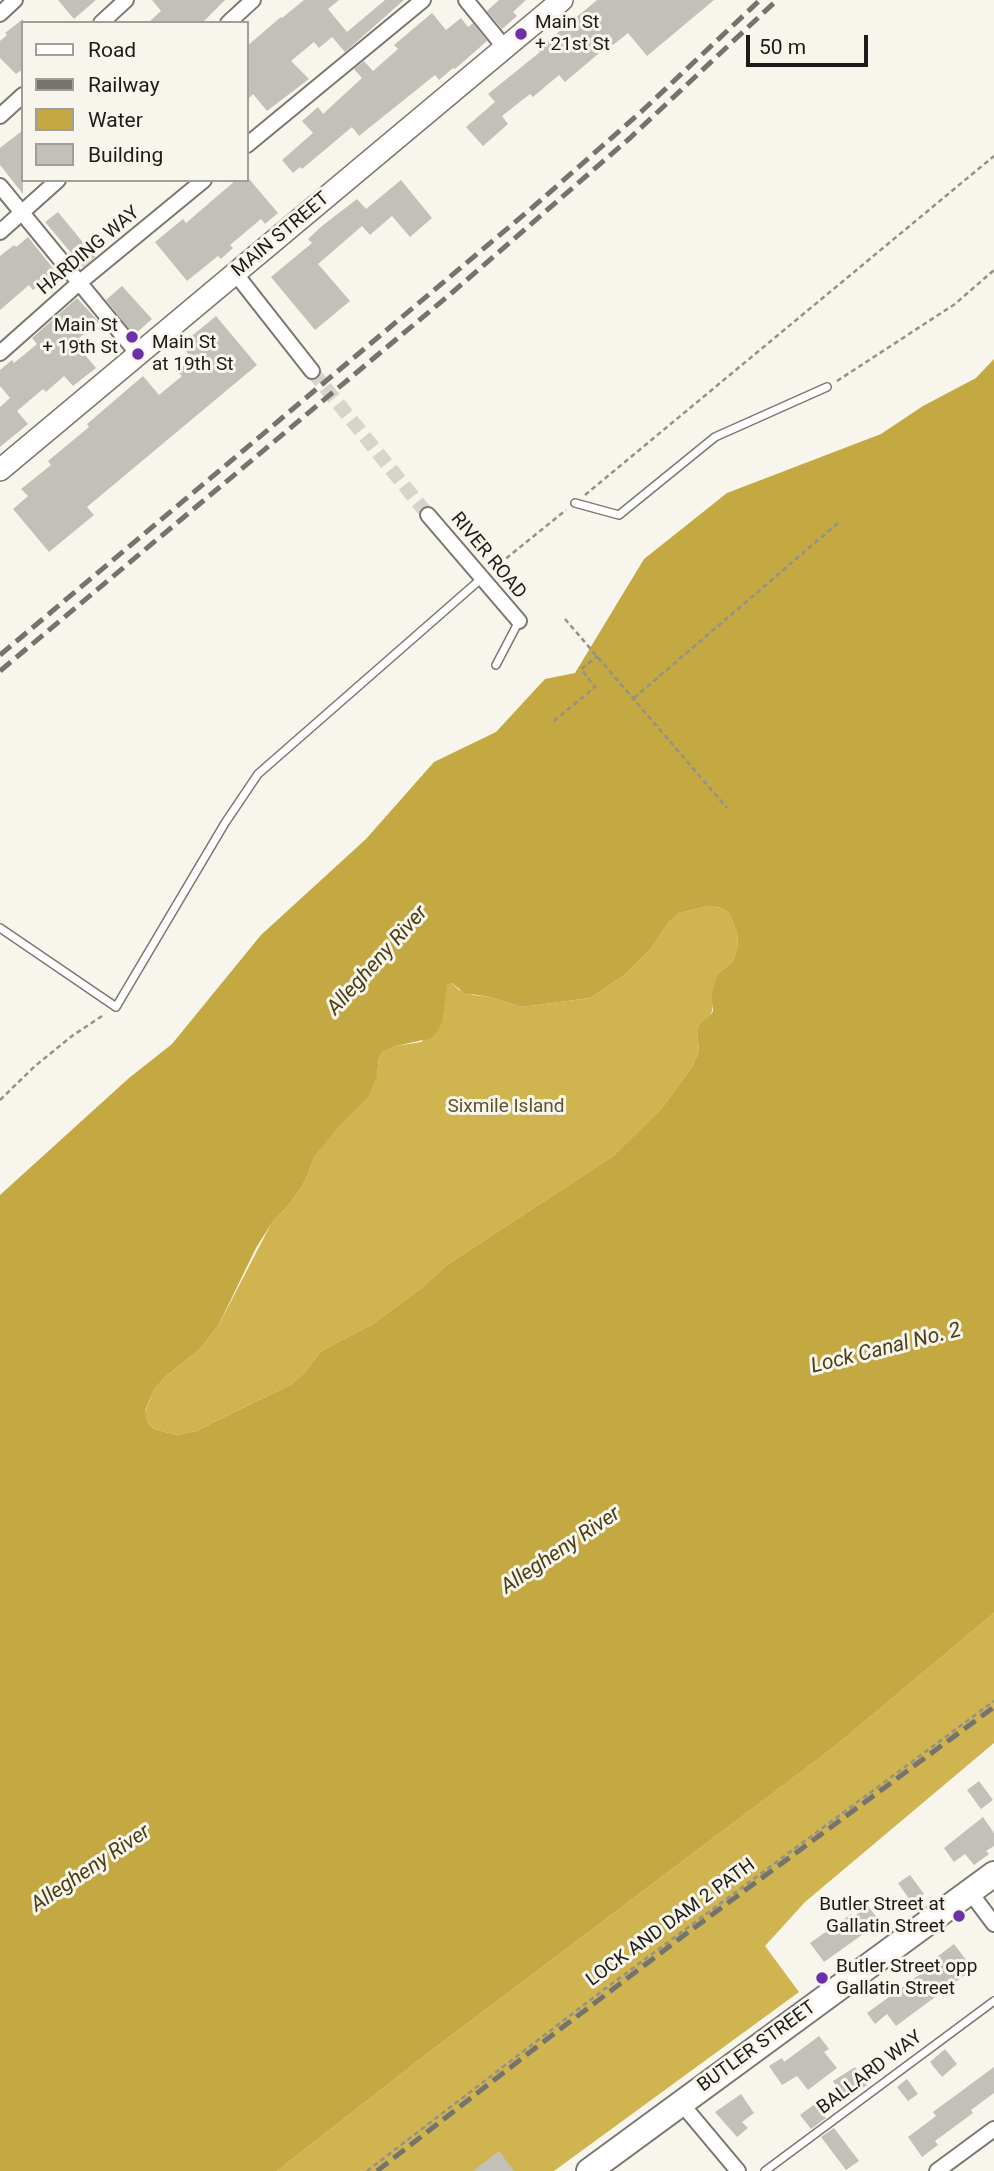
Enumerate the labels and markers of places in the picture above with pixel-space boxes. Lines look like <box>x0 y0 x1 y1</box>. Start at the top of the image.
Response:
place label: Main St + 21st St <box>535 12 610 56</box>
marker: Main St + 21st St <box>513 26 529 42</box>
place label: Main St + 19th St <box>42 315 118 359</box>
marker: Main St + 19th St <box>124 329 140 345</box>
place label: Main St at 19th St <box>152 332 234 376</box>
marker: Main St at 19th St <box>130 346 146 362</box>
place label: Butler Street at Gallatin Street <box>819 1894 945 1938</box>
marker: Butler Street at Gallatin Street <box>951 1908 967 1924</box>
place label: Butler Street opp Gallatin Street <box>836 1956 977 2000</box>
marker: Butler Street opp Gallatin Street <box>814 1970 830 1986</box>

